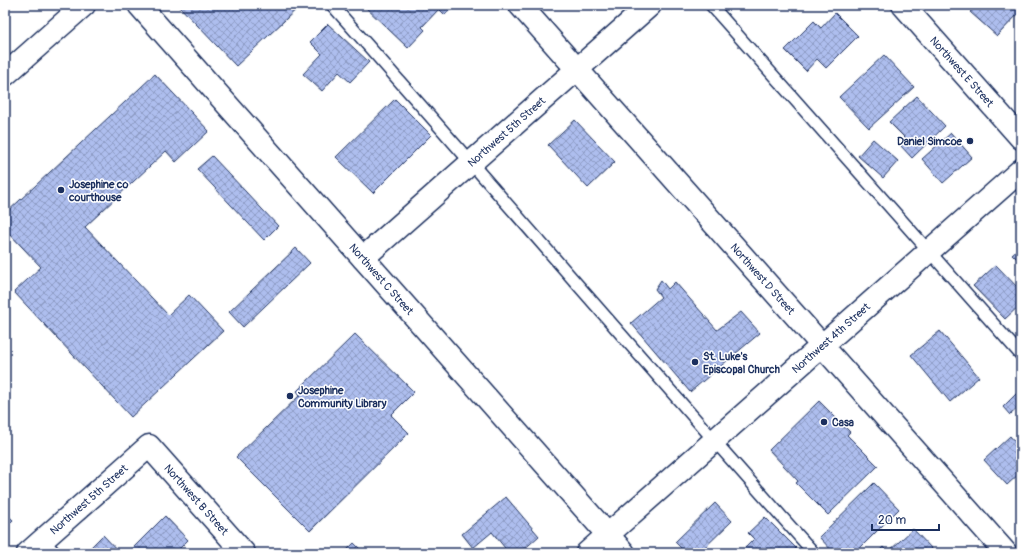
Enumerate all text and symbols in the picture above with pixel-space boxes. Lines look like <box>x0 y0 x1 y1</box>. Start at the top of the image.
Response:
street label: Northwest E Street <box>927 34 997 110</box>
street label: Northwest 5th Street <box>465 94 549 170</box>
place label: Daniel Simcoe <box>897 135 963 148</box>
marker: Daniel Simcoe <box>965 136 975 146</box>
place label: Josephine co courthouse <box>68 178 128 204</box>
marker: Josephine co courthouse <box>56 185 66 195</box>
street label: Northwest C Street <box>346 241 416 318</box>
street label: Northwest D Street <box>728 241 798 318</box>
street label: Northwest 4th Street <box>789 300 873 376</box>
place label: St. Luke's Episcopal Church <box>703 350 780 376</box>
marker: St. Luke's Episcopal Church <box>690 357 700 367</box>
place label: Josephine Community Library <box>298 384 387 410</box>
marker: Josephine Community Library <box>285 391 295 401</box>
place label: Casa <box>832 416 854 429</box>
marker: Casa <box>819 417 829 427</box>
street label: Northwest 5th Street <box>47 462 131 538</box>
street label: Northwest B Street <box>161 462 231 538</box>
scale bar <box>872 506 939 532</box>
text: 20 m <box>878 513 907 528</box>

